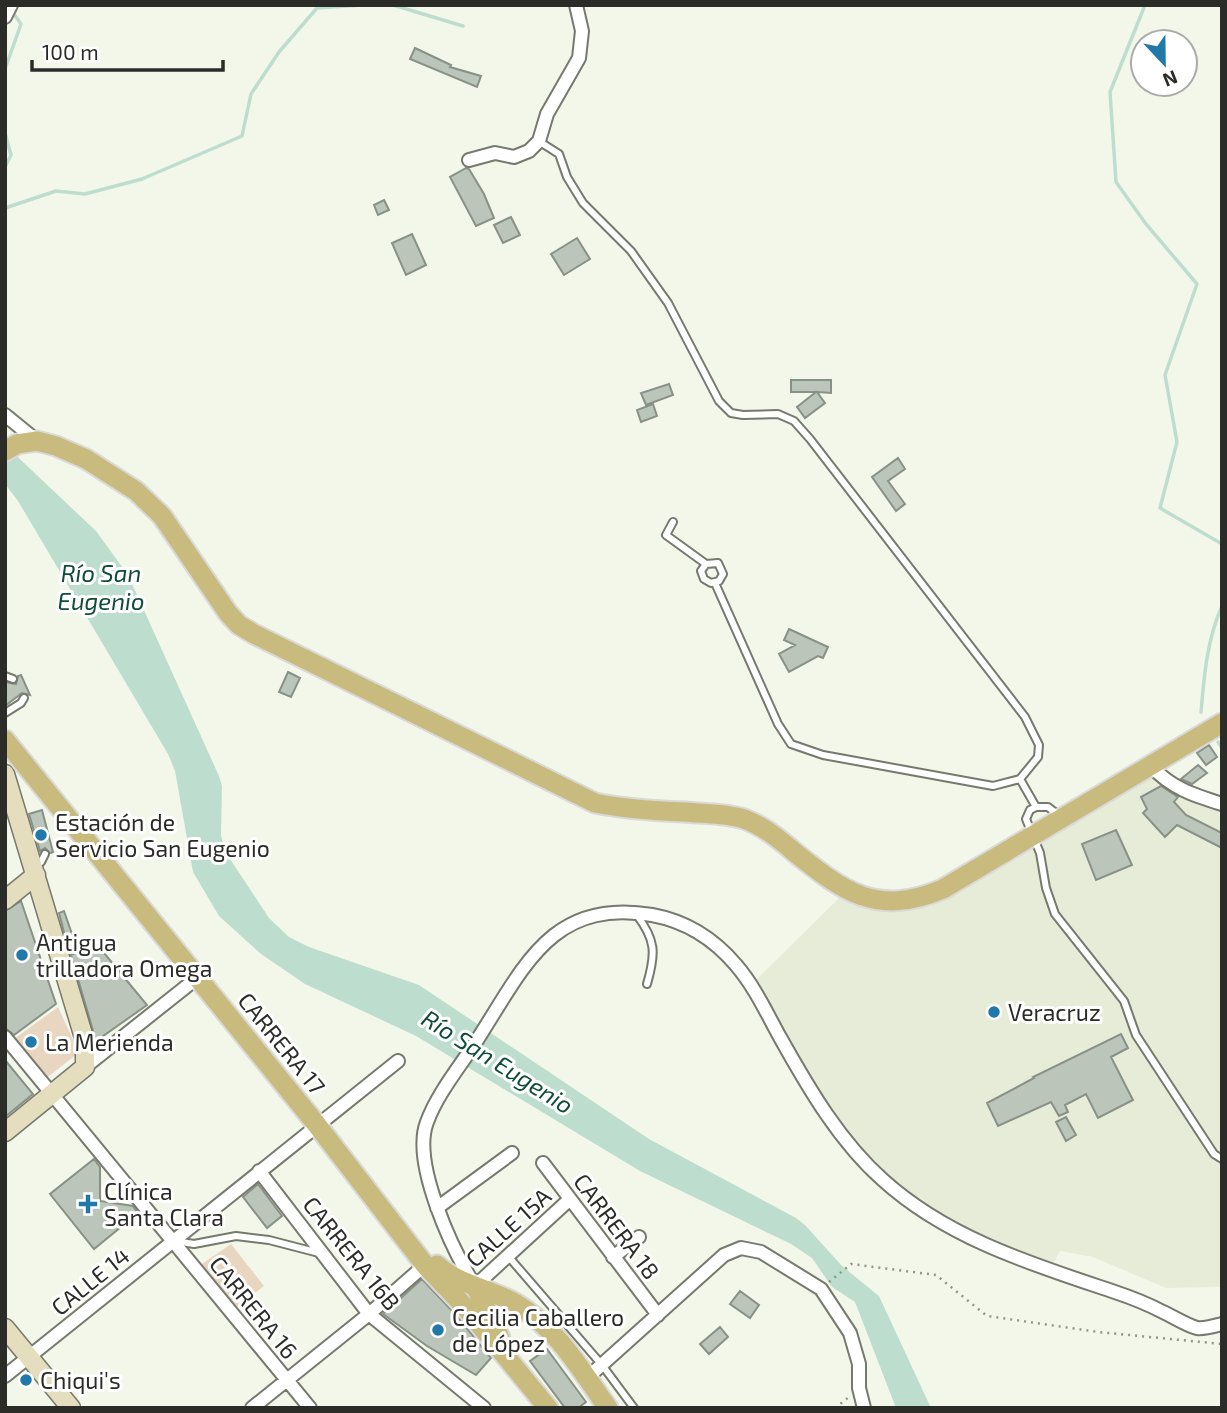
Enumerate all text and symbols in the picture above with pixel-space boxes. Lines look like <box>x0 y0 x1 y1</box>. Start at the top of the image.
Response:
scale bar <box>32 28 222 72</box>
north arrow <box>1129 28 1199 98</box>
text: 100 m <box>42 39 99 64</box>
text: N <box>1160 66 1181 92</box>
water label: Río San Eugenio <box>58 558 145 615</box>
place label: Estación de Servicio San Eugenio <box>55 808 270 862</box>
marker: Estación de Servicio San Eugenio <box>33 827 49 843</box>
place label: Antigua trilladora Omega <box>36 928 212 982</box>
marker: Antigua trilladora Omega <box>14 947 30 963</box>
street label: CARRERA 17 <box>232 986 332 1100</box>
place label: Veracruz <box>1008 998 1101 1026</box>
water label: Río San Eugenio <box>417 1003 579 1119</box>
marker: Veracruz <box>986 1004 1002 1020</box>
place label: La Merienda <box>45 1028 174 1056</box>
marker: La Merienda <box>23 1034 39 1050</box>
street label: CARRERA 18 <box>568 1168 666 1284</box>
place label: Clínica Santa Clara <box>104 1177 224 1231</box>
street label: CALLE 15A <box>460 1181 557 1272</box>
street label: CARRERA 16B <box>298 1190 406 1316</box>
marker: Clínica Santa Clara <box>78 1194 98 1214</box>
street label: CALLE 14 <box>45 1241 135 1321</box>
street label: CARRERA 16 <box>204 1250 304 1364</box>
place label: Cecilia Caballero de López <box>452 1303 624 1357</box>
marker: Cecilia Caballero de López <box>430 1322 446 1338</box>
place label: Chiqui's <box>40 1366 121 1394</box>
marker: Chiqui's <box>18 1372 34 1388</box>

